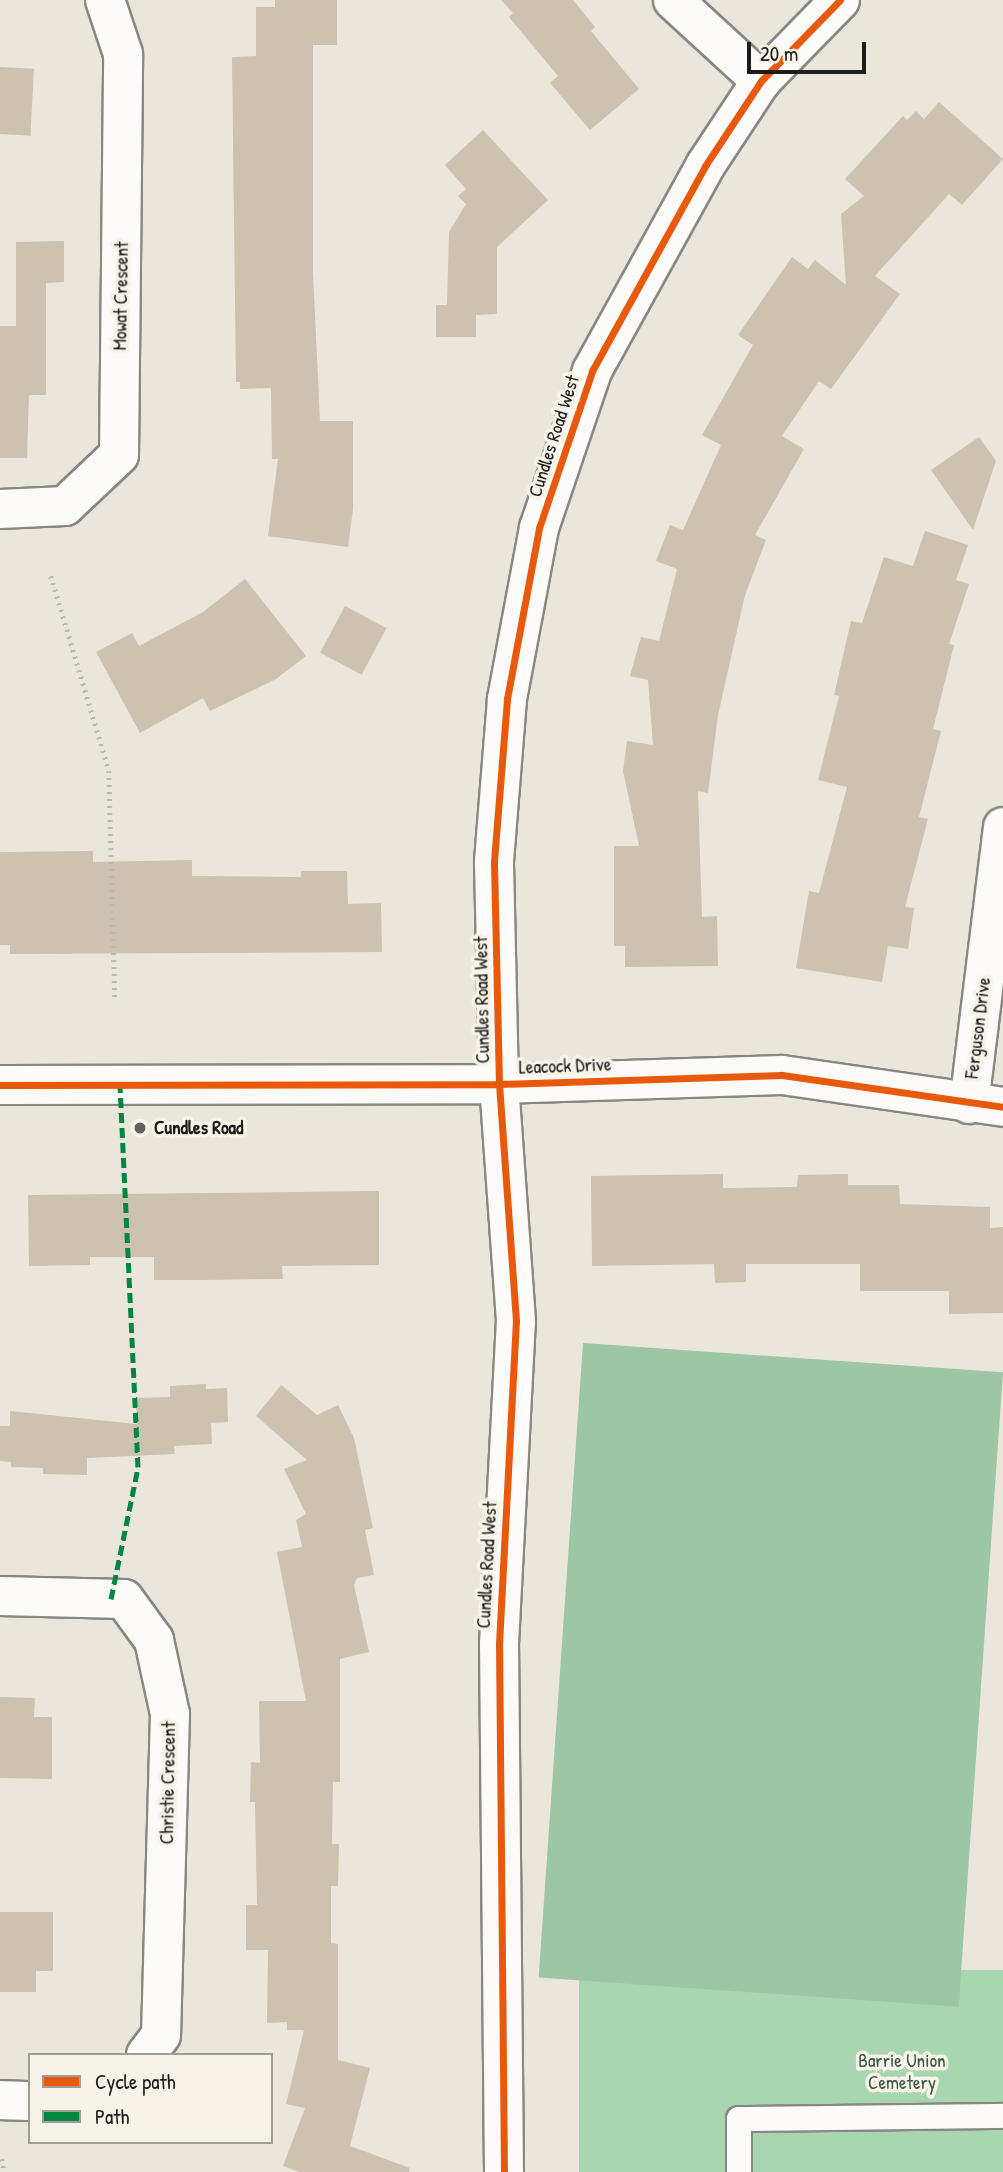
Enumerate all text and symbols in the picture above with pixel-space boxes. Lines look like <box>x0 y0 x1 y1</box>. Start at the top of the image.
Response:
scale bar <box>751 28 870 72</box>
text: 20 m <box>760 39 798 68</box>
street label: Mowat Crescent <box>109 241 133 351</box>
street label: Cundles Road West <box>524 372 584 500</box>
street label: Cundles Road West <box>469 936 495 1064</box>
street label: Ferguson Drive <box>960 976 996 1080</box>
street label: Leacock Drive <box>518 1053 612 1079</box>
place label: Cundles Road <box>154 1117 243 1139</box>
marker: Cundles Road <box>132 1120 148 1136</box>
street label: Cundles Road West <box>472 1501 502 1629</box>
street label: Christie Crescent <box>156 1721 180 1845</box>
park label: Barrie Union Cemetery <box>858 2050 946 2094</box>
legend <box>28 2053 273 2144</box>
text: Cycle path <box>95 2067 176 2096</box>
text: Path <box>95 2102 129 2131</box>

